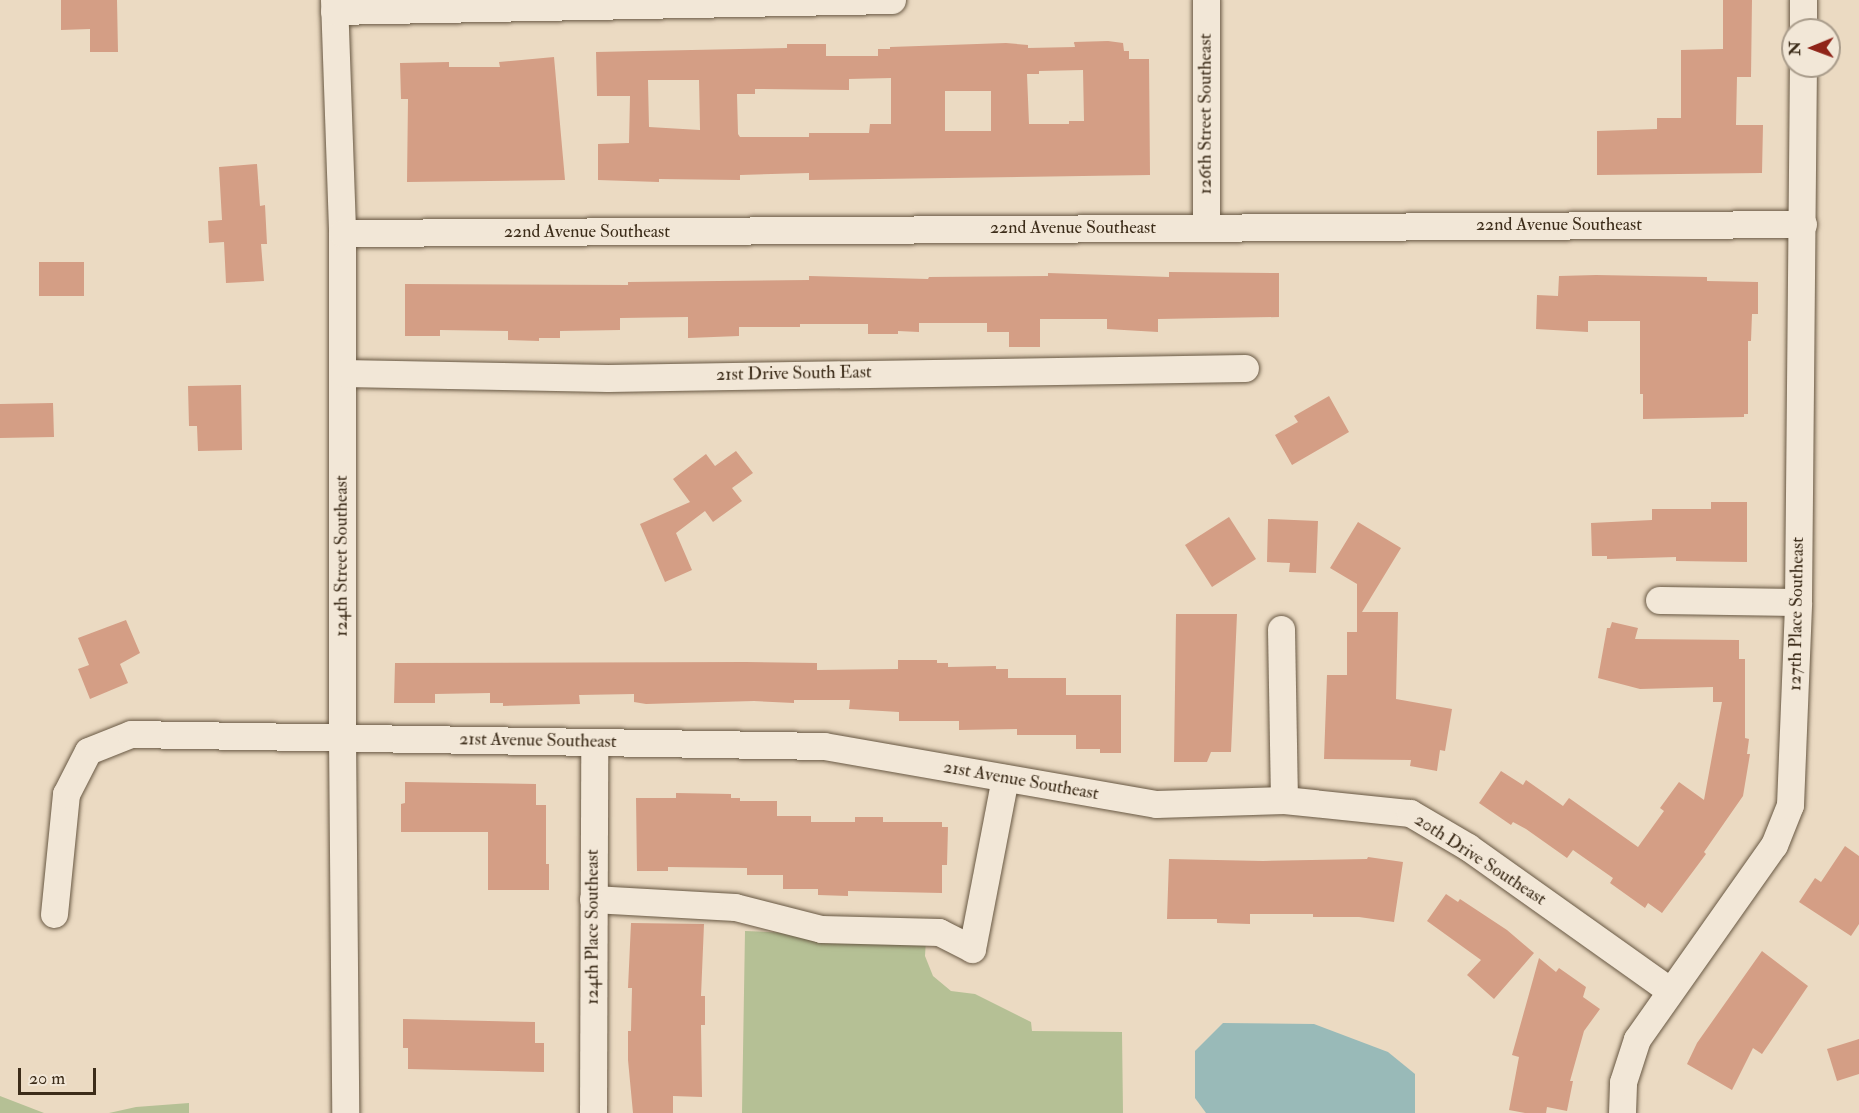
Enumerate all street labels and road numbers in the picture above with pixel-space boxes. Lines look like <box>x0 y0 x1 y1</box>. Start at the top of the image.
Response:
street label: 126th Street Southeast <box>1195 34 1217 194</box>
street label: 22nd Avenue Southeast <box>1476 214 1642 236</box>
street label: 22nd Avenue Southeast <box>990 217 1156 239</box>
street label: 22nd Avenue Southeast <box>504 221 670 243</box>
street label: 21st Drive South East <box>716 362 872 386</box>
street label: 124th Street Southeast <box>331 475 353 637</box>
street label: 127th Place Southeast <box>1785 537 1809 691</box>
street label: 21st Avenue Southeast <box>459 729 617 753</box>
street label: 21st Avenue Southeast <box>942 757 1100 805</box>
street label: 20th Drive Southeast <box>1410 809 1550 911</box>
street label: 124th Place Southeast <box>582 849 604 1005</box>

